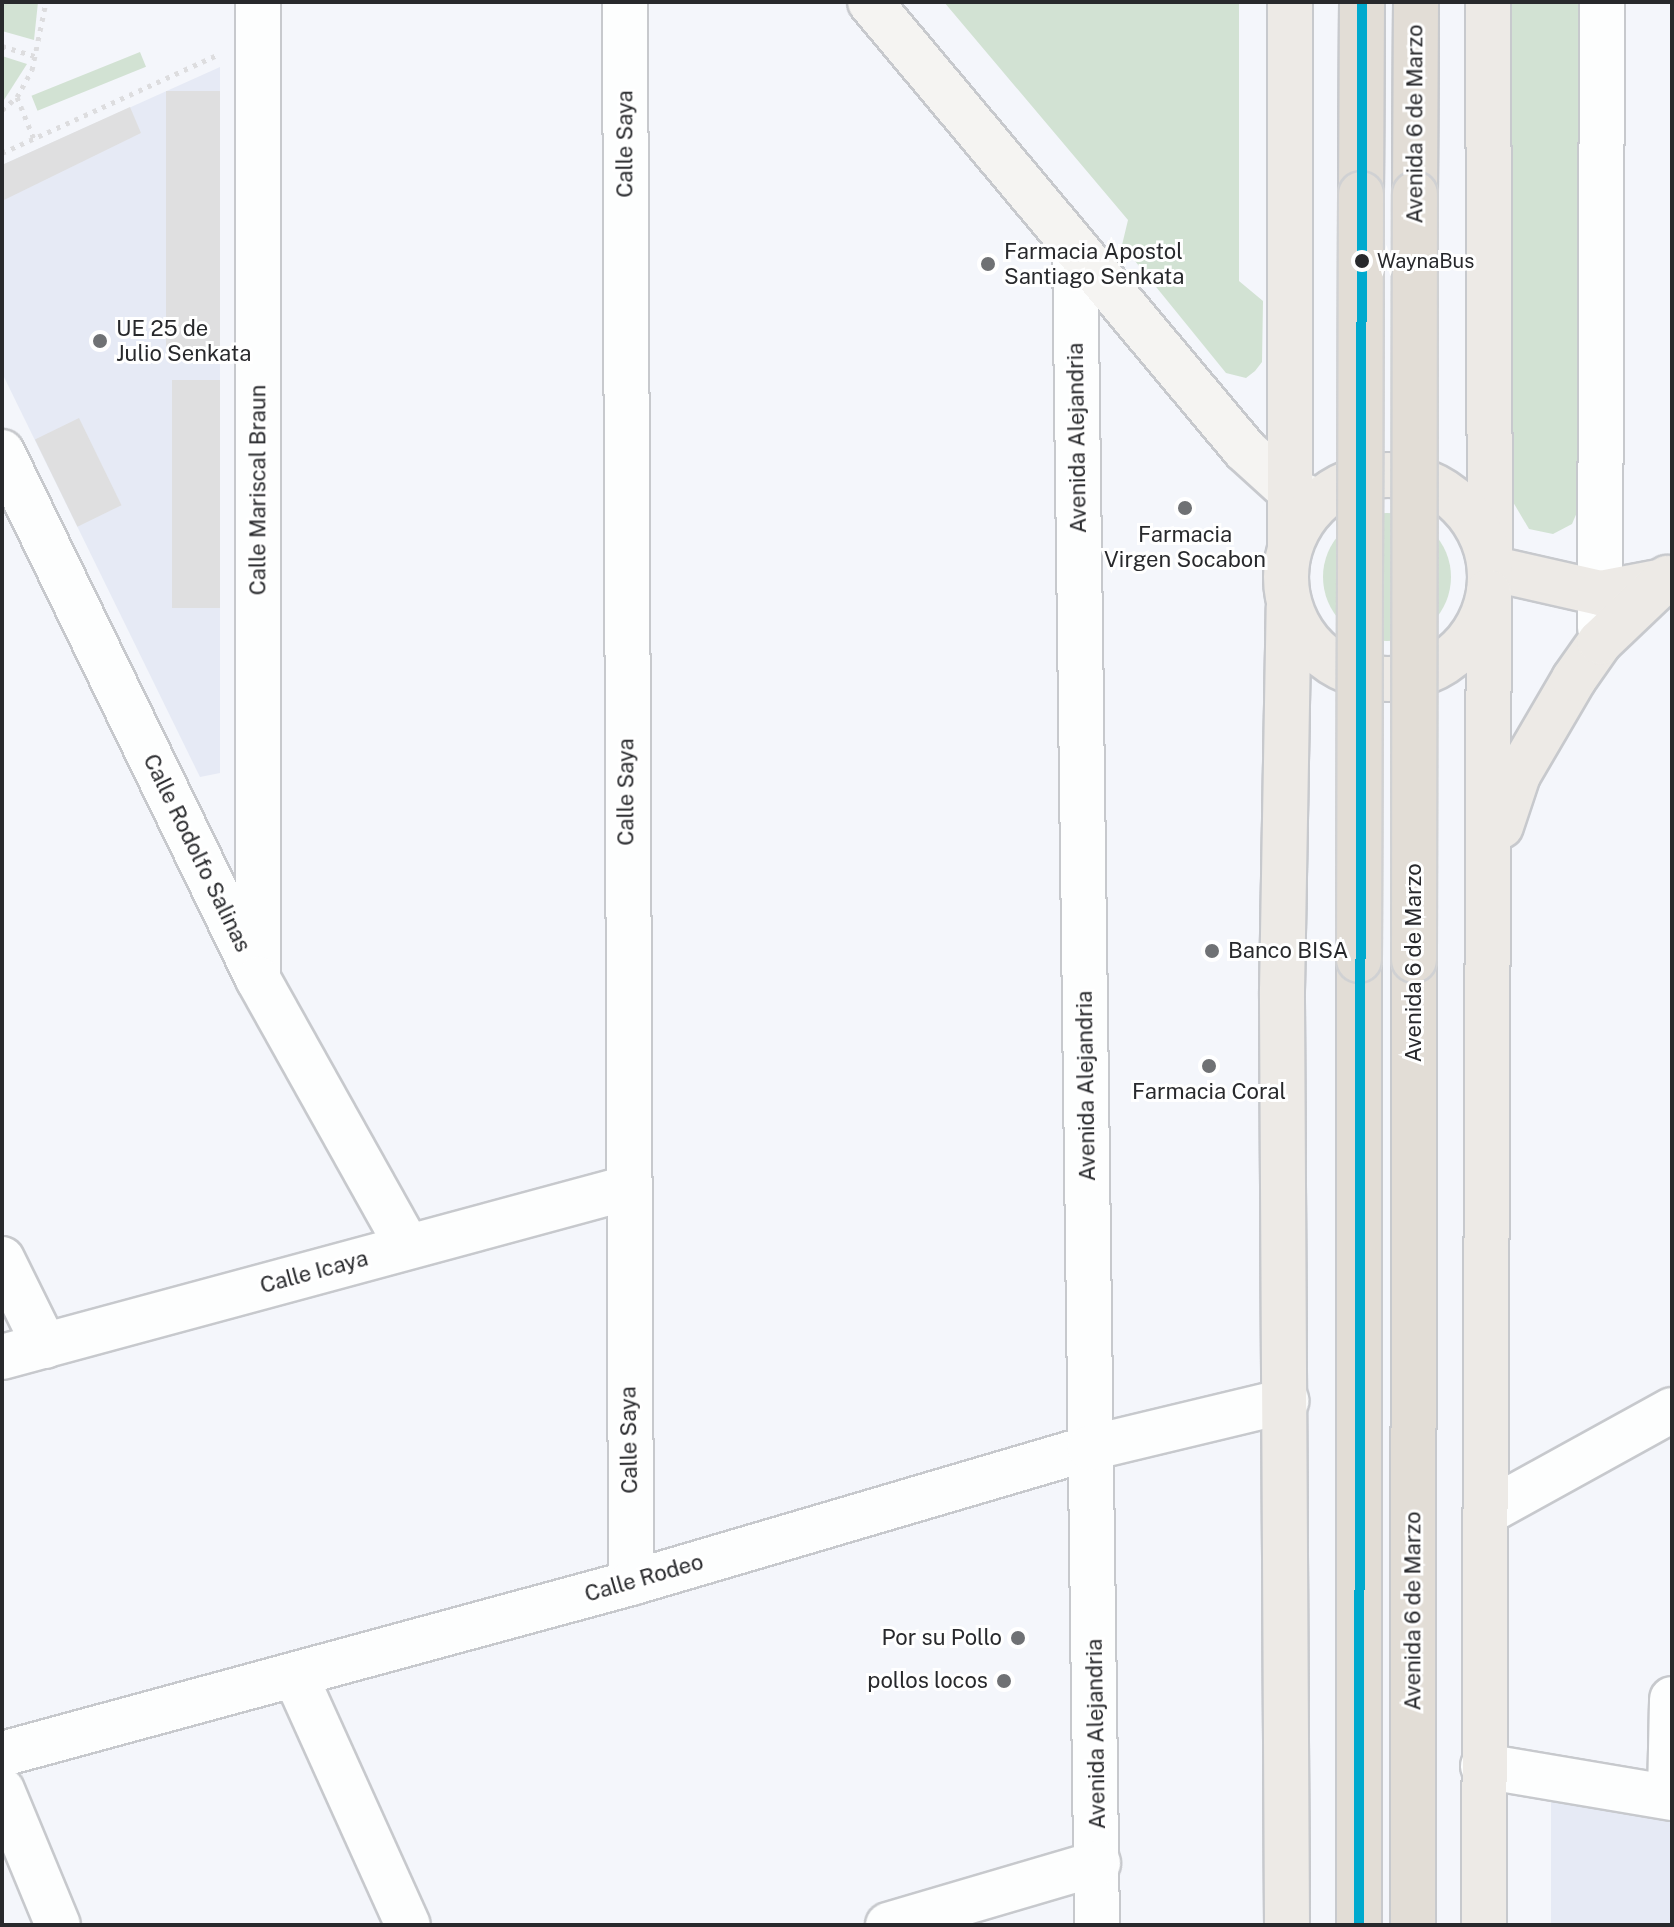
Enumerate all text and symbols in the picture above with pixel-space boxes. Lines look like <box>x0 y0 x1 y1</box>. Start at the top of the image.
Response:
street label: Avenida 6 de Marzo <box>1402 24 1428 224</box>
street label: Calle Saya <box>612 90 638 198</box>
place label: Farmacia Apostol Santiago Senkata <box>1004 238 1185 290</box>
place label: WaynaBus <box>1377 249 1474 273</box>
marker: WaynaBus <box>1354 253 1370 269</box>
marker: Farmacia Apostol Santiago Senkata <box>979 255 997 273</box>
place label: UE 25 de Julio Senkata <box>116 315 252 366</box>
marker: UE 25 de Julio Senkata <box>91 332 109 350</box>
street label: Avenida Alejandria <box>1062 342 1092 534</box>
street label: Calle Mariscal Braun <box>245 385 271 595</box>
marker: Farmacia Virgen Socabon <box>1176 499 1194 517</box>
place label: Farmacia Virgen Socabon <box>1104 521 1266 572</box>
street label: Calle Saya <box>613 738 639 846</box>
street label: Calle Rodolfo Salinas <box>138 750 256 956</box>
street label: Avenida 6 de Marzo <box>1401 863 1427 1063</box>
place label: Banco BISA <box>1228 938 1348 964</box>
marker: Banco BISA <box>1203 942 1221 960</box>
street label: Avenida Alejandria <box>1071 990 1101 1182</box>
marker: Farmacia Coral <box>1200 1057 1218 1075</box>
place label: Farmacia Coral <box>1132 1079 1286 1105</box>
street label: Calle Icaya <box>257 1245 371 1299</box>
street label: Calle Saya <box>615 1386 643 1494</box>
street label: Avenida 6 de Marzo <box>1400 1511 1426 1711</box>
street label: Calle Rodeo <box>582 1548 706 1608</box>
place label: Por su Pollo <box>881 1625 1002 1651</box>
marker: Por su Pollo <box>1009 1629 1027 1647</box>
street label: Avenida Alejandria <box>1081 1638 1111 1830</box>
place label: pollos locos <box>867 1668 988 1694</box>
marker: pollos locos <box>995 1672 1013 1690</box>

